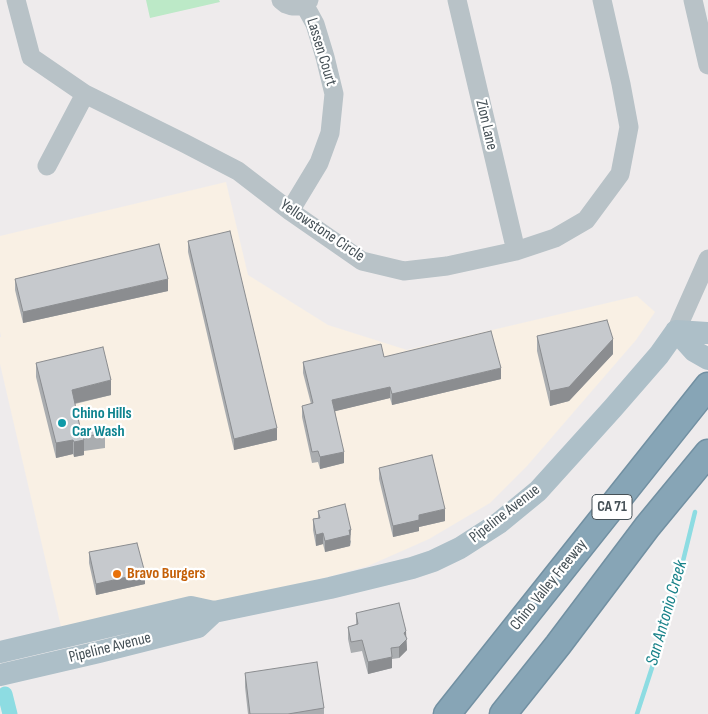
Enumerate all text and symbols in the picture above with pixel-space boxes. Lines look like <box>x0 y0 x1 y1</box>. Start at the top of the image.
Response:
street label: Lassen Court <box>302 16 340 88</box>
street label: Zion Lane <box>471 98 501 152</box>
street label: Yellowstone Circle <box>276 196 368 266</box>
place label: Chino Hills Car Wash <box>72 404 132 442</box>
marker: Chino Hills Car Wash <box>56 417 68 429</box>
street label: Pipeline Avenue <box>466 481 544 547</box>
road number: CA 71 <box>592 494 632 520</box>
street label: Chino Valley Freeway <box>506 536 592 634</box>
water label: San Antonio Creek <box>642 558 692 668</box>
place label: Bravo Burgers <box>127 564 205 584</box>
marker: Bravo Burgers <box>111 568 123 580</box>
street label: Pipeline Avenue <box>67 629 153 667</box>

